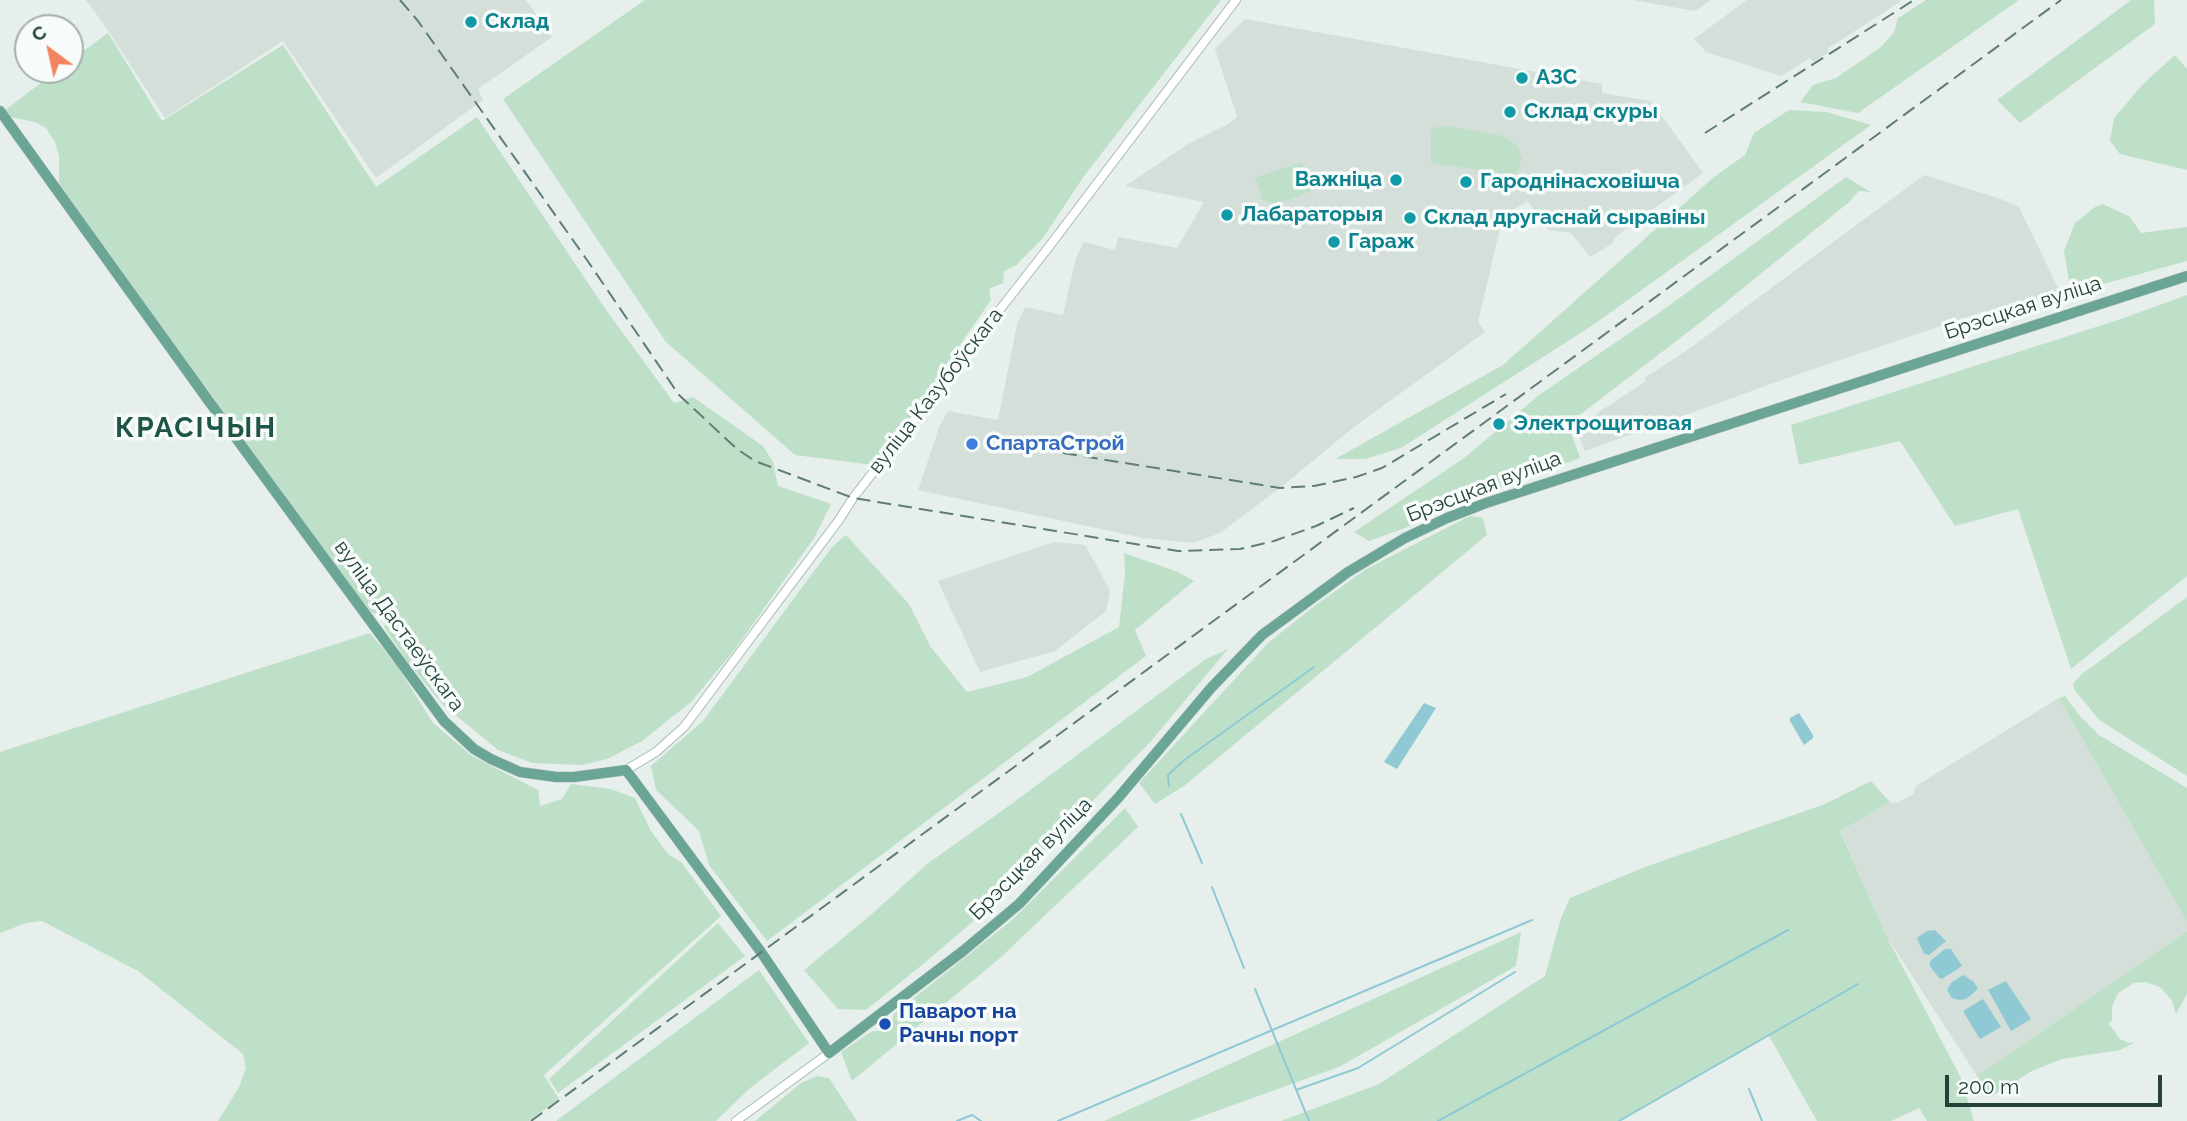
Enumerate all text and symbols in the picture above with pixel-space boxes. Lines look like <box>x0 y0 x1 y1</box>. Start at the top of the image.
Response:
place label: Склад <box>485 9 549 35</box>
north arrow <box>14 14 84 84</box>
marker: Склад <box>463 14 479 30</box>
text: С <box>27 20 50 46</box>
place label: АЗС <box>1536 65 1577 91</box>
marker: АЗС <box>1514 70 1530 86</box>
place label: Склад скуры <box>1524 99 1658 125</box>
marker: Склад скуры <box>1502 104 1518 120</box>
place label: Важніца <box>1295 167 1382 193</box>
place label: Гароднінасховішча <box>1480 169 1680 195</box>
marker: Важніца <box>1388 172 1404 188</box>
marker: Гароднінасховішча <box>1458 174 1474 190</box>
place label: Лабараторыя <box>1241 202 1383 228</box>
place label: Склад другаснай сыравіны <box>1424 205 1705 231</box>
marker: Лабараторыя <box>1219 207 1235 223</box>
marker: Склад другаснай сыравіны <box>1402 210 1418 226</box>
place label: Гараж <box>1348 229 1415 255</box>
marker: Гараж <box>1326 234 1342 250</box>
street label: Брэсцкая вуліца <box>1941 271 2105 345</box>
street label: вуліца Казубоўскага <box>863 303 1009 479</box>
place label: Электрощитовая <box>1513 411 1692 437</box>
district label: КРАСІЧЫН <box>116 412 276 446</box>
marker: Электрощитовая <box>1491 416 1507 432</box>
place label: СпартаСтрой <box>986 431 1124 457</box>
marker: СпартаСтрой <box>964 436 980 452</box>
street label: Брэсцкая вуліца <box>1403 446 1565 528</box>
street label: вуліца Дастаеўскага <box>329 536 469 716</box>
street label: Брэсцкая вуліца <box>964 792 1098 926</box>
place label: Паварот на Рачны порт <box>899 999 1018 1049</box>
marker: Паварот на Рачны порт <box>877 1016 893 1032</box>
scale bar <box>1949 1062 2166 1106</box>
text: 200 m <box>1958 1074 2019 1099</box>

